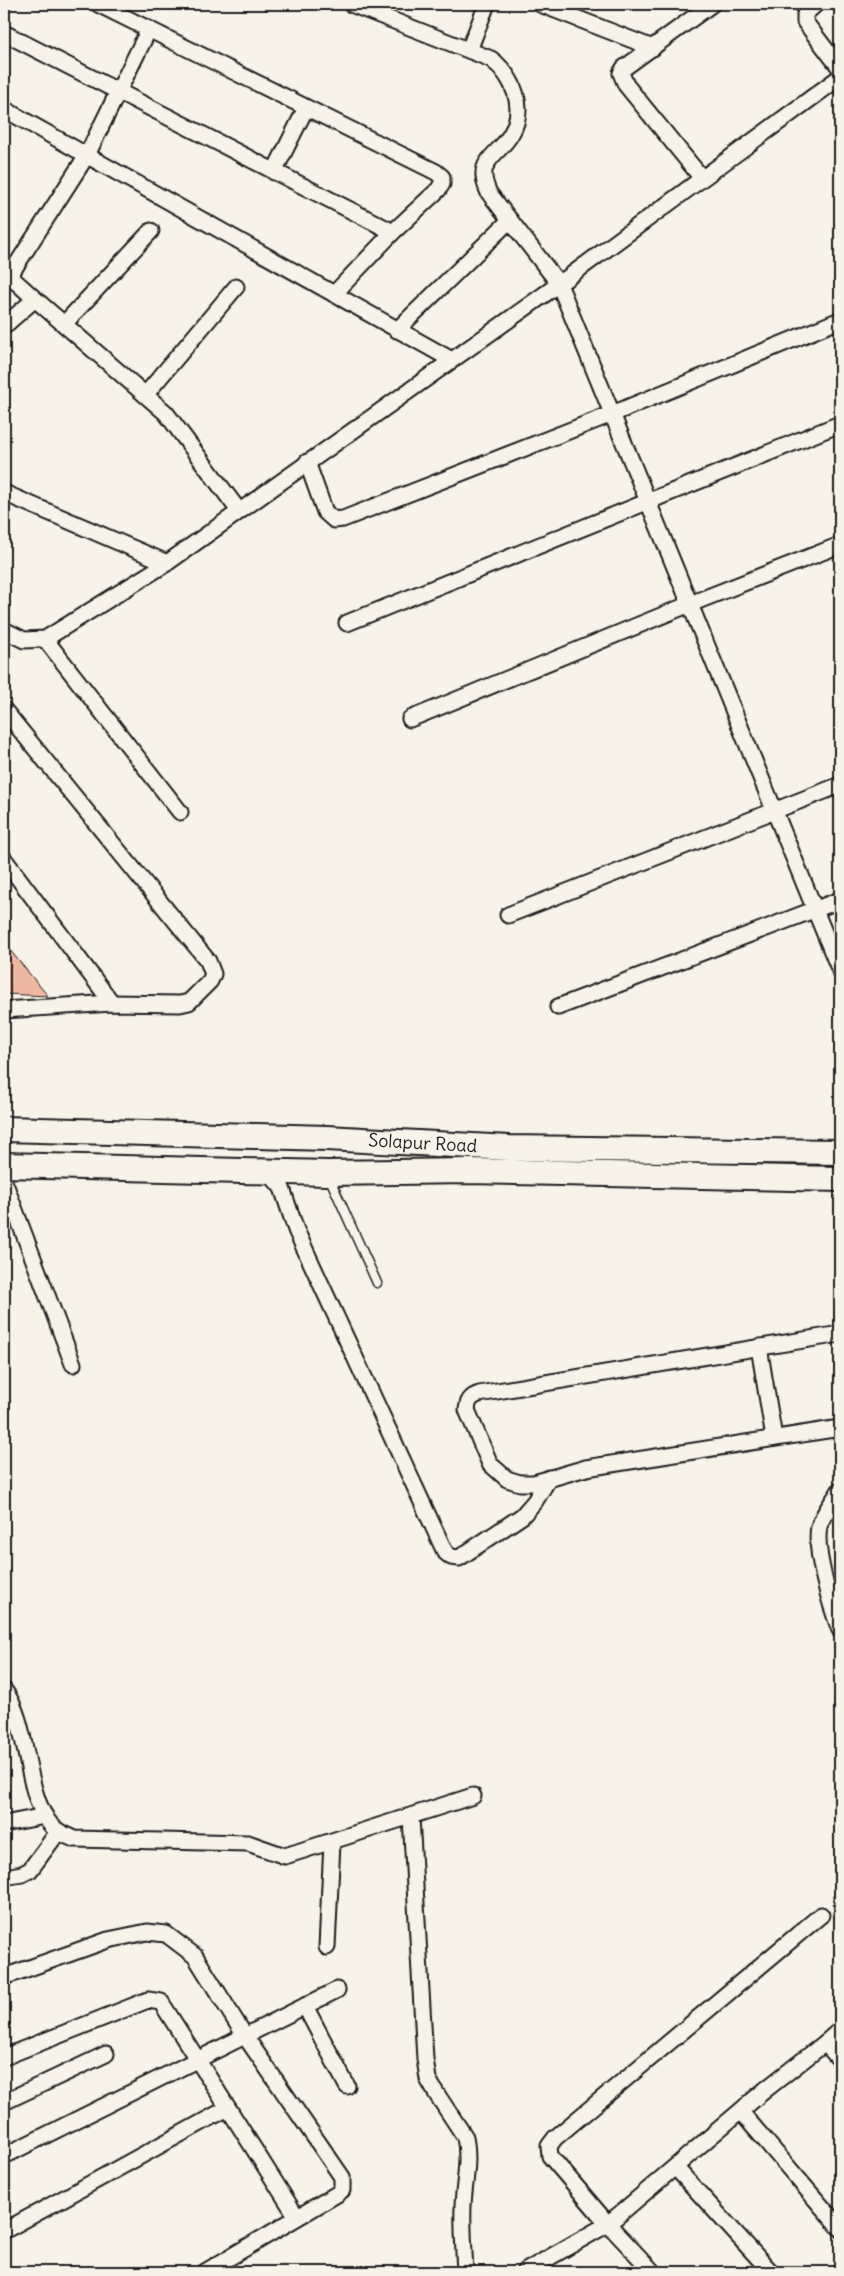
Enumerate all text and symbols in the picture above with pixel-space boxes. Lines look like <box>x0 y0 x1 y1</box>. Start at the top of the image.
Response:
street label: Solapur Road <box>368 1128 478 1157</box>

